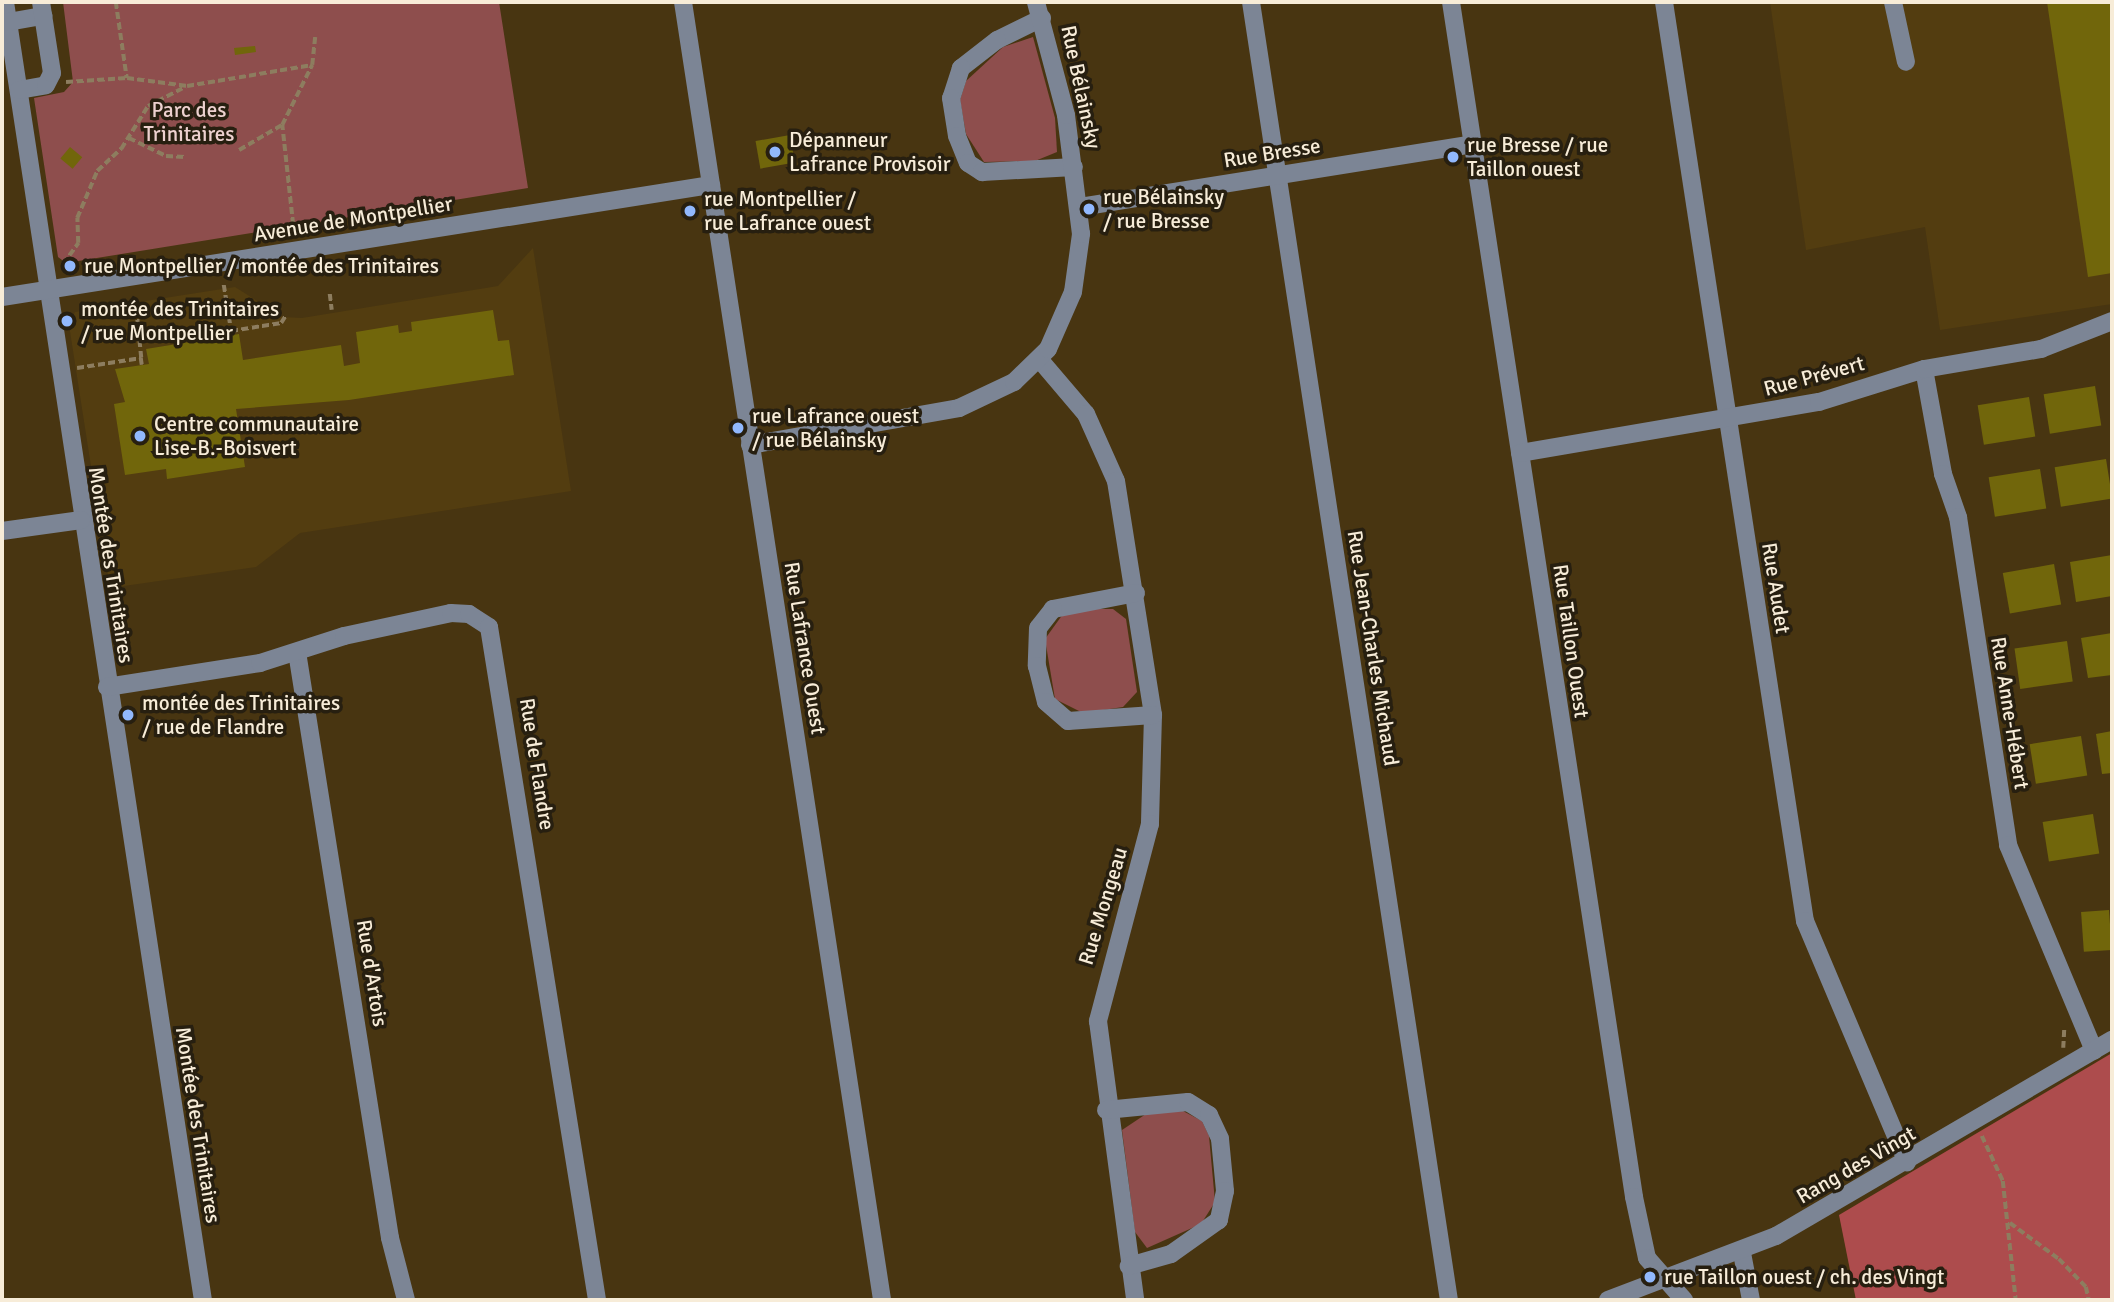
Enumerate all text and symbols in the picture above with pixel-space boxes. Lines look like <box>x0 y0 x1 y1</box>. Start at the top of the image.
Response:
street label: Rue Bélainsky <box>1056 23 1106 151</box>
park label: Parc des Trinitaires <box>144 97 234 147</box>
place label: Dépanneur Lafrance Provisoir <box>789 127 951 177</box>
place label: rue Bresse / rue Taillon ouest <box>1467 132 1608 182</box>
street label: Rue Bresse <box>1222 133 1322 173</box>
marker: Dépanneur Lafrance Provisoir <box>767 144 783 160</box>
marker: rue Bresse / rue Taillon ouest <box>1445 149 1461 165</box>
place label: rue Bélainsky / rue Bresse <box>1103 184 1224 234</box>
place label: rue Montpellier / rue Lafrance ouest <box>704 186 871 236</box>
street label: Avenue de Montpellier <box>252 191 454 247</box>
marker: rue Bélainsky / rue Bresse <box>1081 201 1097 217</box>
marker: rue Montpellier / rue Lafrance ouest <box>682 203 698 219</box>
place label: rue Montpellier / montée des Trinitaires <box>84 253 439 279</box>
marker: rue Montpellier / montée des Trinitaires <box>62 258 78 274</box>
place label: montée des Trinitaires / rue Montpellier <box>81 296 279 346</box>
marker: montée des Trinitaires / rue Montpellier <box>59 313 75 329</box>
street label: Rue Prévert <box>1761 350 1867 402</box>
place label: rue Lafrance ouest / rue Bélainsky <box>752 403 919 453</box>
place label: Centre communautaire Lise-B.-Boisvert <box>154 411 359 461</box>
marker: rue Lafrance ouest / rue Bélainsky <box>730 420 746 436</box>
marker: Centre communautaire Lise-B.-Boisvert <box>132 428 148 444</box>
street label: Montée des Trinitaires <box>83 465 139 665</box>
street label: Rue Jean-Charles Michaud <box>1342 528 1404 768</box>
street label: Rue Audet <box>1756 541 1796 635</box>
street label: Rue Lafrance Ouest <box>779 560 831 736</box>
street label: Rue Taillon Ouest <box>1548 562 1594 720</box>
street label: Rue Anne-Hébert <box>1986 635 2034 791</box>
place label: montée des Trinitaires / rue de Flandre <box>142 690 340 740</box>
street label: Rue de Flandre <box>514 696 560 832</box>
marker: montée des Trinitaires / rue de Flandre <box>120 707 136 723</box>
street label: Rue Mongeau <box>1073 844 1133 968</box>
street label: Rue d'Artois <box>351 918 393 1028</box>
street label: Montée des Trinitaires <box>170 1025 226 1225</box>
street label: Rang des Vingt <box>1792 1121 1920 1209</box>
place label: rue Taillon ouest / ch. des Vingt <box>1664 1264 1944 1290</box>
marker: rue Taillon ouest / ch. des Vingt <box>1642 1269 1658 1285</box>

